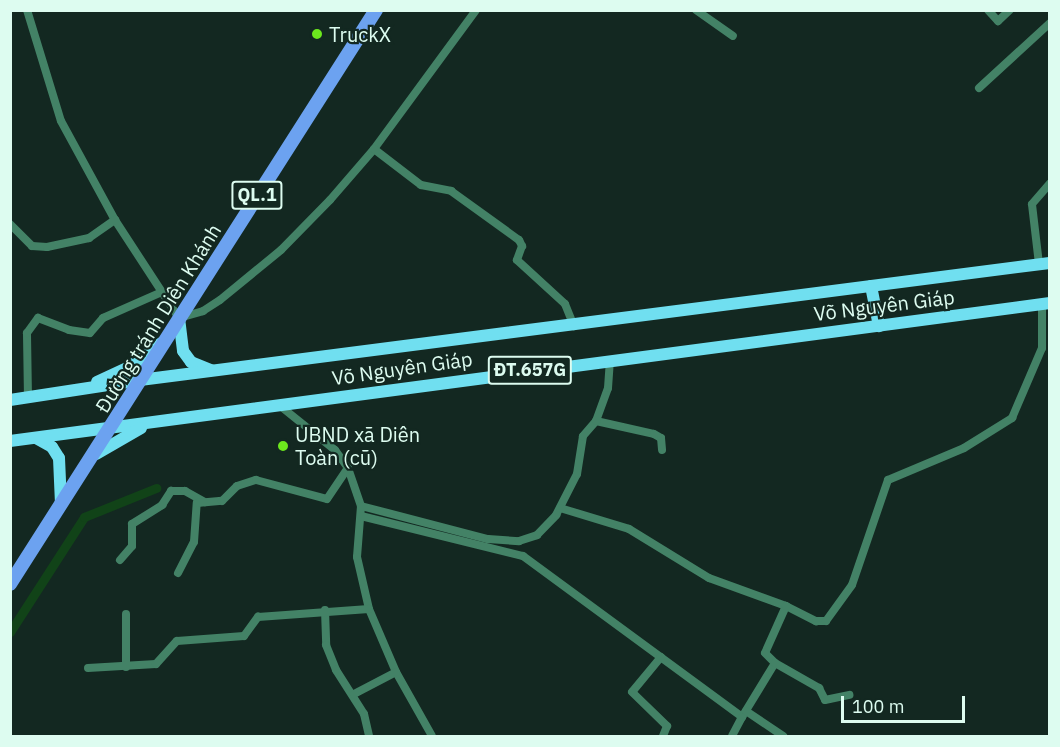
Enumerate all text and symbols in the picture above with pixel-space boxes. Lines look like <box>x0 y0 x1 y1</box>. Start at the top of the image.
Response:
place label: TruckX <box>329 22 391 46</box>
marker: TruckX <box>310 27 324 41</box>
road number: QL.1 <box>230 180 284 210</box>
street label: Đường tránh Diên Khánh <box>90 219 226 417</box>
street label: Võ Nguyên Giáp <box>812 284 956 326</box>
street label: Võ Nguyên Giáp <box>330 346 474 390</box>
road number: ĐT.657G <box>486 355 574 385</box>
place label: UBND xã Diên Toàn (cũ) <box>295 422 420 469</box>
marker: UBND xã Diên Toàn (cũ) <box>276 439 290 453</box>
scale bar <box>844 684 968 722</box>
text: 100 m <box>852 695 904 718</box>

